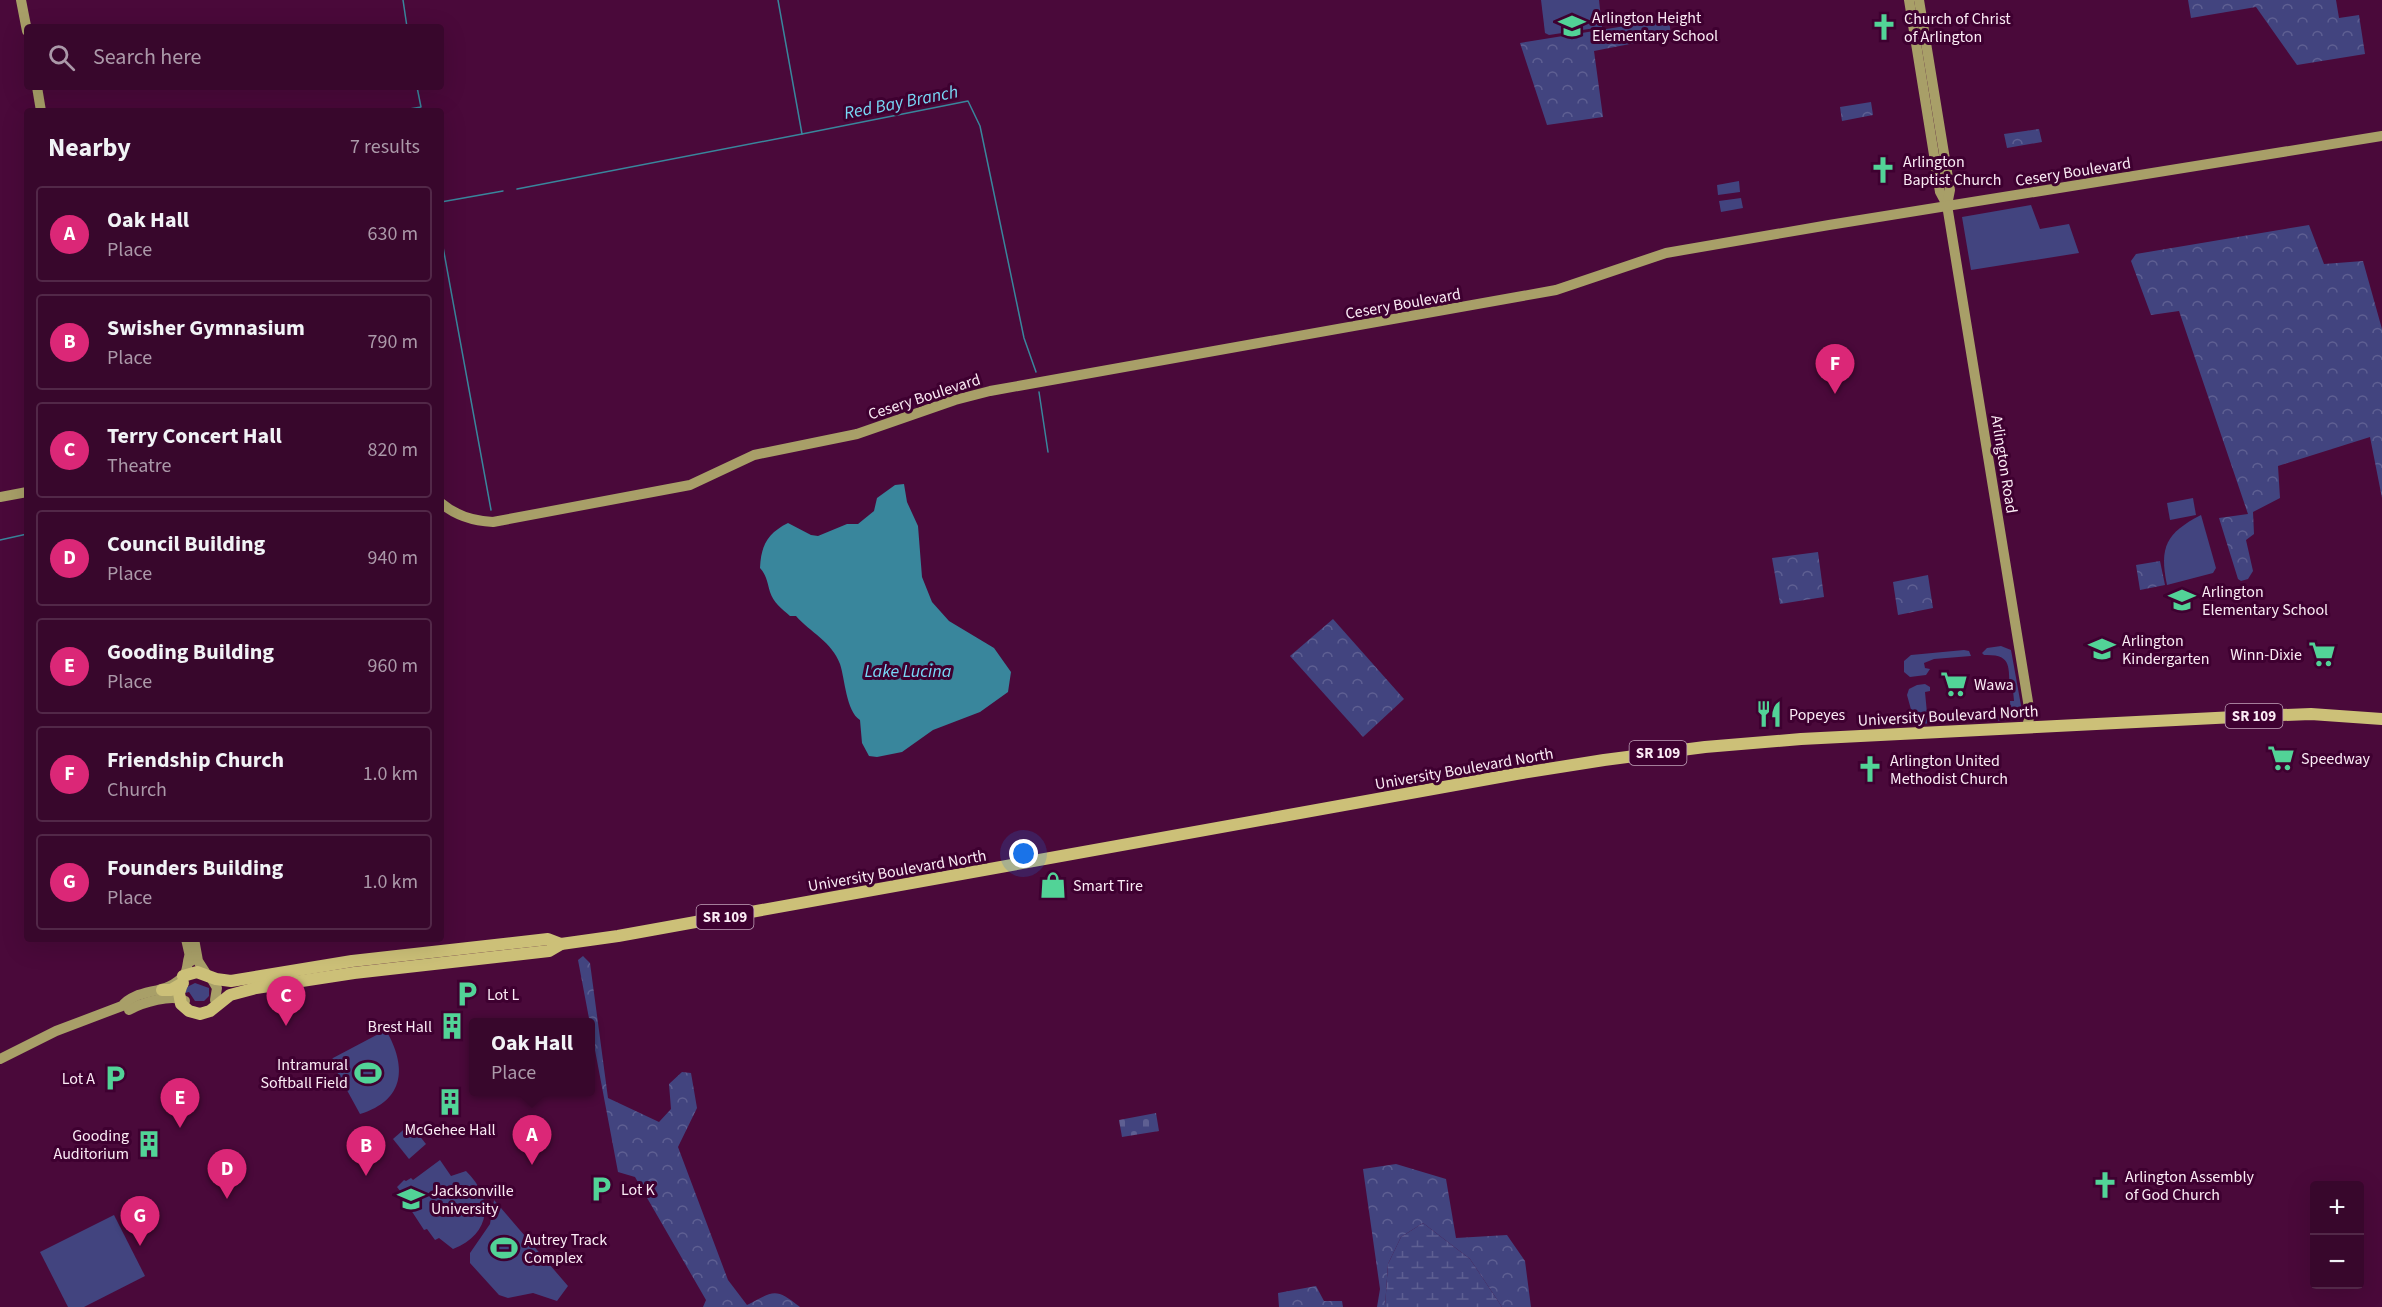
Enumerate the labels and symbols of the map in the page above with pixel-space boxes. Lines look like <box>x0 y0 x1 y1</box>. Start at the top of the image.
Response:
place label: Arlington Height Elementary School <box>1592 7 1718 47</box>
place label: Church of Christ of Arlington <box>1904 8 2011 48</box>
school or university icon: Arlington Height Elementary School <box>1557 11 1587 41</box>
church icon: Church of Christ of Arlington <box>1869 12 1899 42</box>
water label: Red Bay Branch <box>842 79 960 126</box>
place label: Arlington Baptist Church <box>1903 151 2001 191</box>
street label: Cesery Boulevard <box>2014 152 2133 192</box>
church icon: Arlington Baptist Church <box>1868 155 1898 185</box>
street label: Cesery Boulevard <box>1344 283 1463 325</box>
pin: F <box>1816 344 1854 394</box>
street label: Cesery Boulevard <box>865 368 983 425</box>
street label: Arlington Road <box>1985 413 2023 515</box>
place label: Arlington Elementary School <box>2202 581 2328 621</box>
school or university icon: Arlington Elementary School <box>2167 585 2197 615</box>
place label: Arlington Kindergarten <box>2122 630 2209 670</box>
school or university icon: Arlington Kindergarten <box>2087 634 2117 664</box>
supermarket icon: Winn-Dixie <box>2307 639 2337 669</box>
place label: Winn-Dixie <box>2230 644 2302 666</box>
water label: Lake Lucina <box>865 659 952 684</box>
supermarket icon: Wawa <box>1939 669 1969 699</box>
place label: Wawa <box>1974 674 2014 696</box>
restaurant icon: Popeyes <box>1754 699 1784 729</box>
street label: University Boulevard North <box>1857 700 2039 732</box>
place label: Popeyes <box>1789 704 1846 726</box>
road number: SR 109 <box>2226 704 2282 728</box>
road number: SR 109 <box>1630 741 1686 765</box>
street label: University Boulevard North <box>1373 742 1555 796</box>
supermarket icon: Speedway <box>2266 743 2296 773</box>
place label: Speedway <box>2301 748 2371 770</box>
place label: Arlington United Methodist Church <box>1890 750 2008 790</box>
church icon: Arlington United Methodist Church <box>1855 754 1885 784</box>
your location <box>1009 839 1038 868</box>
street label: University Boulevard North <box>806 844 988 898</box>
shop icon: Smart Tire <box>1038 870 1068 900</box>
place label: Smart Tire <box>1073 875 1143 897</box>
road number: SR 109 <box>696 905 754 929</box>
pin: C <box>266 976 306 1026</box>
parking icon: Lot L <box>452 979 482 1009</box>
place label: Lot L <box>487 984 520 1006</box>
building icon: Brest Hall <box>437 1011 467 1041</box>
place label: Brest Hall <box>368 1016 432 1038</box>
place label: Intramural Softball Field <box>261 1054 348 1094</box>
sports icon: Intramural Softball Field <box>353 1058 383 1088</box>
parking icon: Lot A <box>100 1063 130 1093</box>
place label: Lot A <box>62 1068 95 1090</box>
pin: E <box>160 1078 200 1128</box>
building icon: McGehee Hall <box>435 1087 465 1117</box>
pin: A <box>512 1116 552 1165</box>
place label: McGehee Hall <box>404 1119 496 1141</box>
place label: Gooding Auditorium <box>54 1125 129 1165</box>
pin: B <box>346 1126 386 1176</box>
building icon: Gooding Auditorium <box>134 1129 164 1159</box>
pin: D <box>208 1150 246 1199</box>
place label: Arlington Assembly of God Church <box>2125 1166 2254 1206</box>
church icon: Arlington Assembly of God Church <box>2090 1170 2120 1200</box>
parking icon: Lot K <box>586 1174 616 1204</box>
place label: Lot K <box>621 1179 656 1201</box>
place label: Jacksonville University <box>431 1180 514 1220</box>
school or university icon: Jacksonville University <box>396 1184 426 1214</box>
pin: G <box>120 1196 160 1246</box>
place label: Autrey Track Complex <box>524 1229 607 1269</box>
sports icon: Autrey Track Complex <box>489 1233 519 1263</box>

